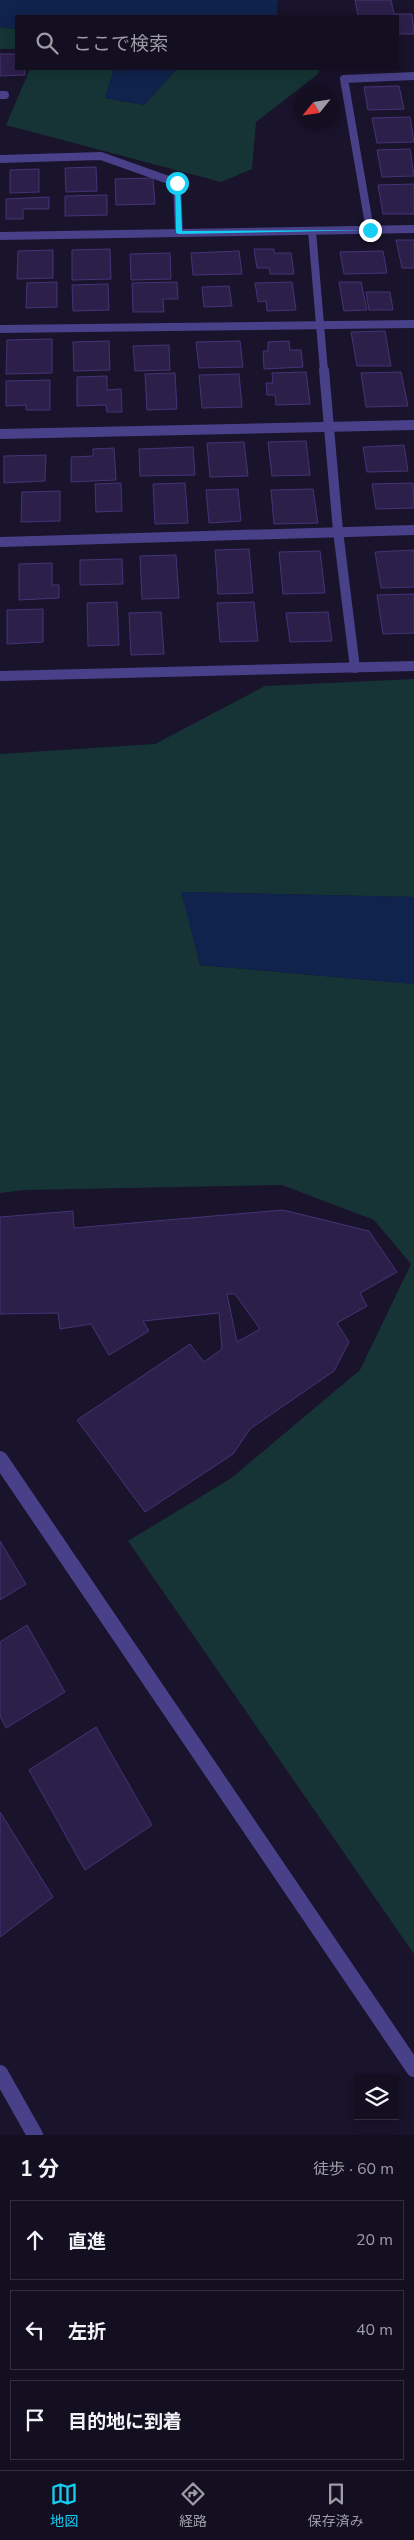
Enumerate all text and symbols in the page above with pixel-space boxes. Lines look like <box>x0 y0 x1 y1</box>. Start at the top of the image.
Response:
search box <box>15 15 399 70</box>
icon: search <box>33 29 61 57</box>
text: ここで検索 <box>73 31 168 57</box>
north arrow <box>294 85 339 130</box>
route start <box>166 172 189 195</box>
route end <box>359 219 382 242</box>
map controls <box>354 2075 399 2120</box>
button: layers <box>354 2075 399 2120</box>
text: 1 分 <box>20 2155 59 2183</box>
text: 徒歩 · 60 m <box>313 2158 394 2180</box>
icon: ahead <box>21 2226 49 2254</box>
text: 直進 <box>68 2229 106 2255</box>
text: 20 m <box>356 2229 393 2251</box>
icon: left <box>21 2316 49 2344</box>
text: 左折 <box>68 2319 106 2345</box>
text: 40 m <box>356 2319 393 2341</box>
icon: arrive <box>21 2406 49 2434</box>
text: 目的地に到着 <box>68 2409 182 2435</box>
tab: 地図 <box>50 2480 78 2531</box>
tab: 経路 <box>179 2480 207 2531</box>
tab: 保存済み <box>308 2480 364 2531</box>

